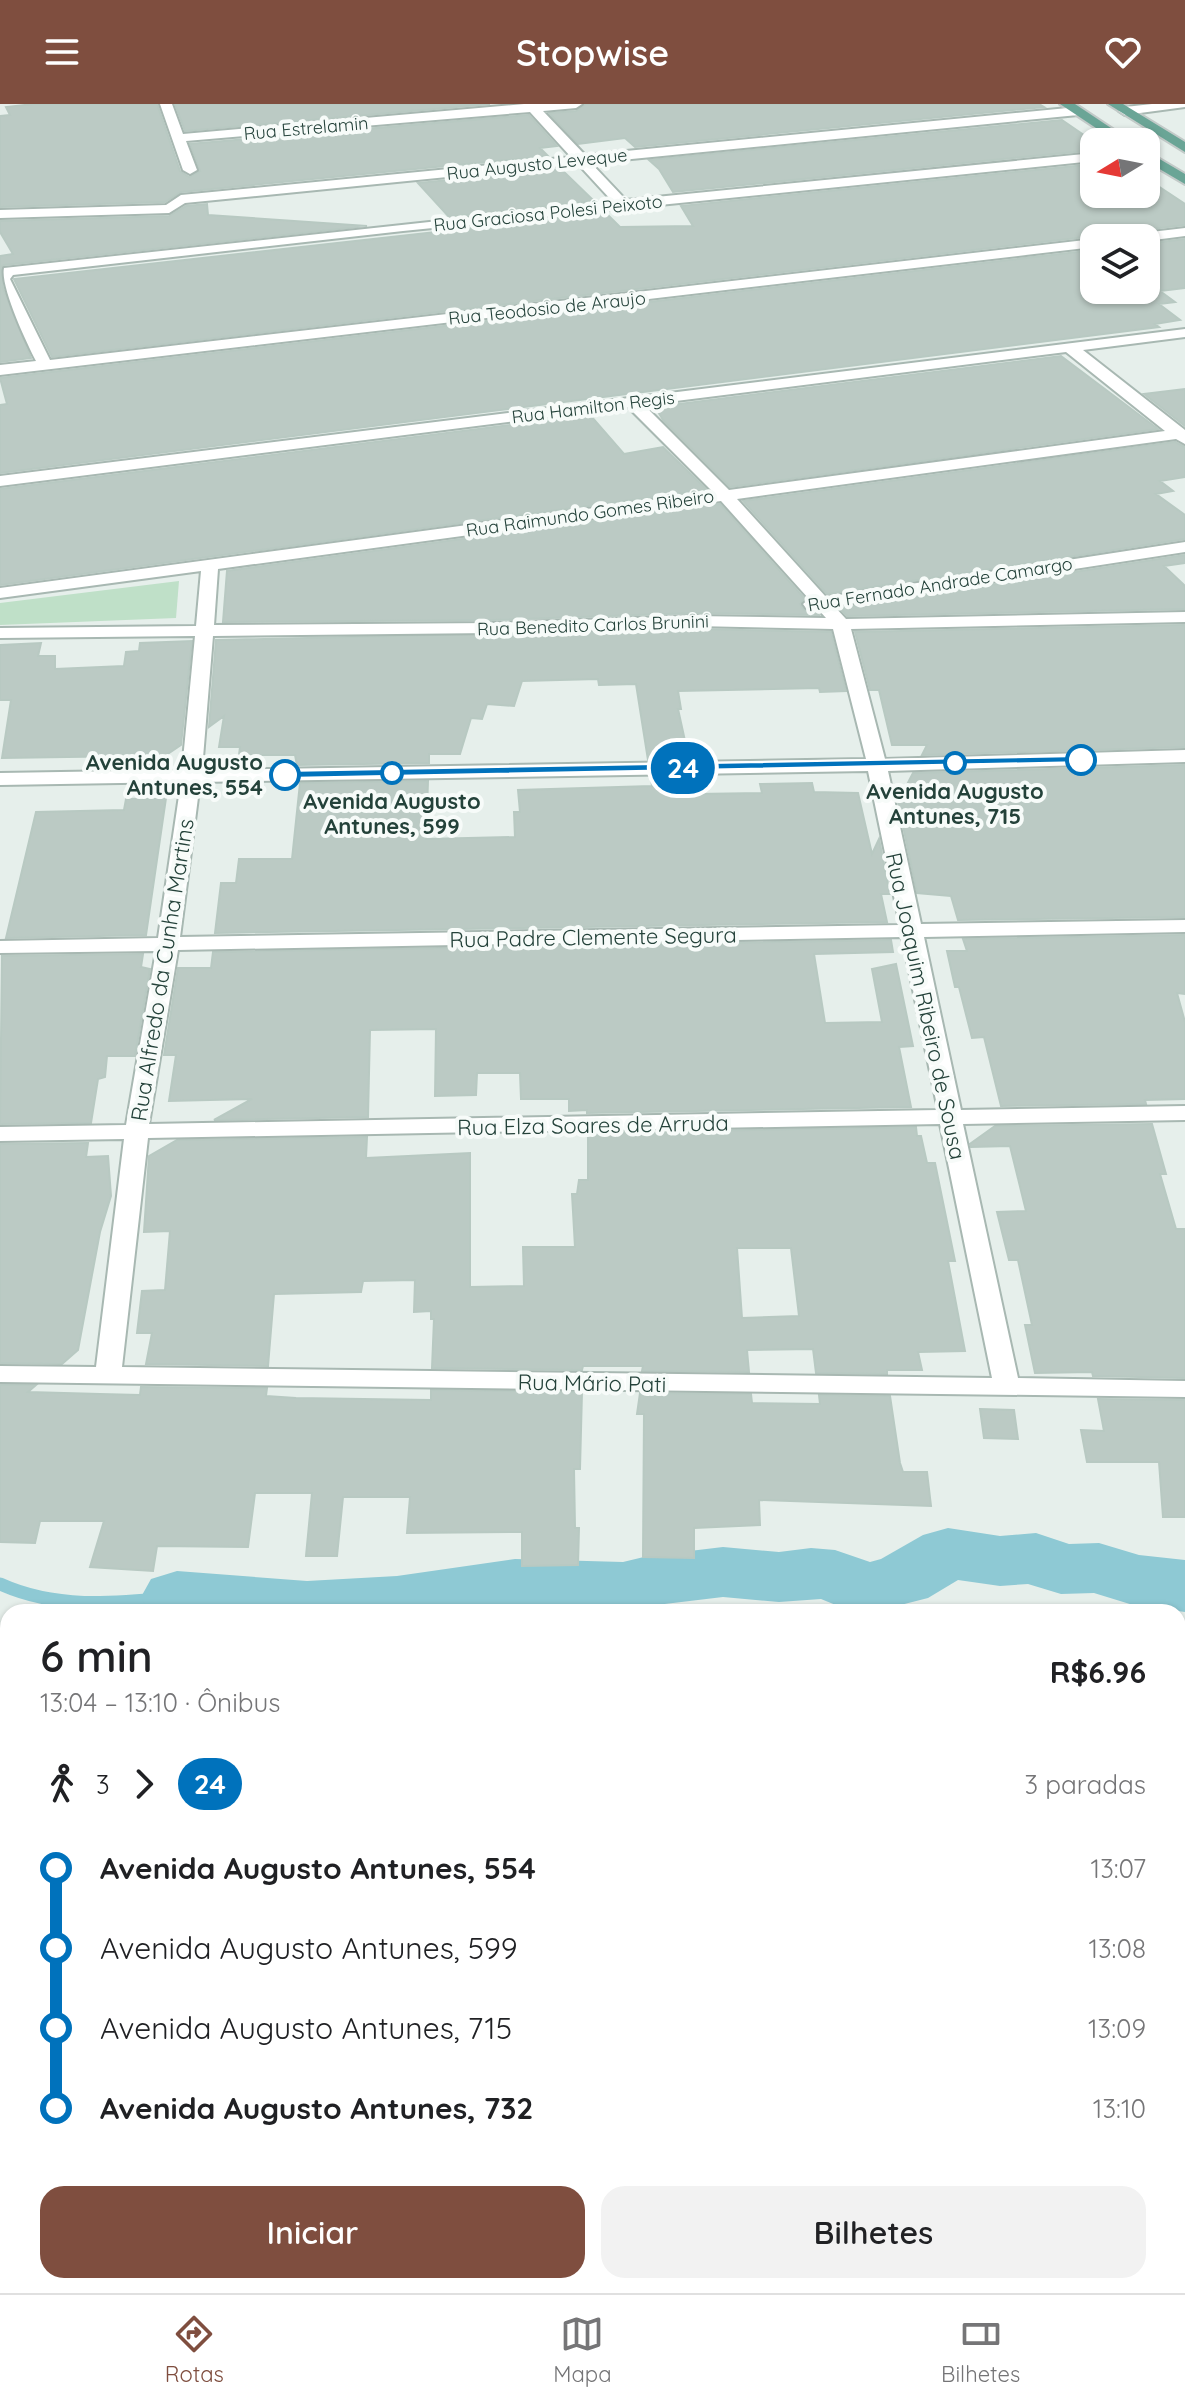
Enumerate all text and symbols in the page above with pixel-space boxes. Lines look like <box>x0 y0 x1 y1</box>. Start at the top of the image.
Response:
icon: menu <box>40 30 84 74</box>
text: Stopwise <box>516 30 669 75</box>
icon: heart <box>1101 30 1145 74</box>
street label: Rua Estrelamin <box>243 111 369 145</box>
north arrow <box>1080 128 1160 208</box>
map controls <box>1080 128 1160 304</box>
street label: Rua Augusto Leveque <box>445 143 629 185</box>
street label: Rua Graciosa Polesi Peixoto <box>432 190 664 236</box>
button: layers <box>1080 224 1160 304</box>
street label: Rua Teodosio de Araujo <box>447 286 647 330</box>
street label: Rua Hamilton Regis <box>510 386 676 428</box>
street label: Rua Raimundo Gomes Ribeiro <box>465 484 715 542</box>
street label: Rua Fernado Andrade Camargo <box>806 552 1074 616</box>
street label: Rua Benedito Carlos Brunini <box>477 609 709 641</box>
line badge: 24 <box>647 742 719 794</box>
unlabelled marker <box>1066 745 1096 775</box>
place label: Avenida Augusto Antunes, 554 <box>86 748 263 801</box>
text: 24 <box>667 750 699 785</box>
marker: Avenida Augusto Antunes, 715 <box>944 752 966 774</box>
marker: Avenida Augusto Antunes, 554 <box>270 760 300 790</box>
marker: Avenida Augusto Antunes, 599 <box>381 762 403 784</box>
place label: Avenida Augusto Antunes, 715 <box>866 777 1044 830</box>
place label: Avenida Augusto Antunes, 599 <box>303 787 481 840</box>
street label: Rua Alfredo da Cunha Martins <box>124 817 200 1123</box>
street label: Rua Joaquim Ribeiro de Sousa <box>880 850 972 1162</box>
street label: Rua Padre Clemente Segura <box>449 920 737 954</box>
street label: Rua Elza Soares de Arruda <box>457 1109 729 1141</box>
street label: Rua Mário Pati <box>517 1368 667 1398</box>
text: 6 min <box>40 1628 153 1683</box>
text: R$6.96 <box>1050 1653 1146 1691</box>
text: 13:04 – 13:10 · Ônibus <box>40 1686 280 1719</box>
icon: walk <box>40 1762 84 1806</box>
icon: forward <box>122 1762 166 1806</box>
text: 24 <box>194 1766 226 1801</box>
text: 3 <box>96 1768 110 1801</box>
text: 3 paradas <box>1025 1768 1146 1801</box>
text: Avenida Augusto Antunes, 554 <box>100 1849 536 1887</box>
text: 13:07 <box>1091 1852 1146 1885</box>
text: Avenida Augusto Antunes, 599 <box>100 1929 518 1967</box>
text: 13:08 <box>1088 1932 1146 1965</box>
text: Avenida Augusto Antunes, 715 <box>100 2009 512 2047</box>
text: 13:09 <box>1088 2012 1146 2045</box>
text: Avenida Augusto Antunes, 732 <box>100 2089 533 2127</box>
text: 13:10 <box>1093 2092 1146 2125</box>
button: Iniciar <box>40 2186 585 2278</box>
button: Bilhetes <box>601 2186 1146 2278</box>
tab: Rotas <box>165 2312 224 2388</box>
tab: Mapa <box>553 2312 612 2388</box>
tab: Bilhetes <box>941 2312 1020 2388</box>

